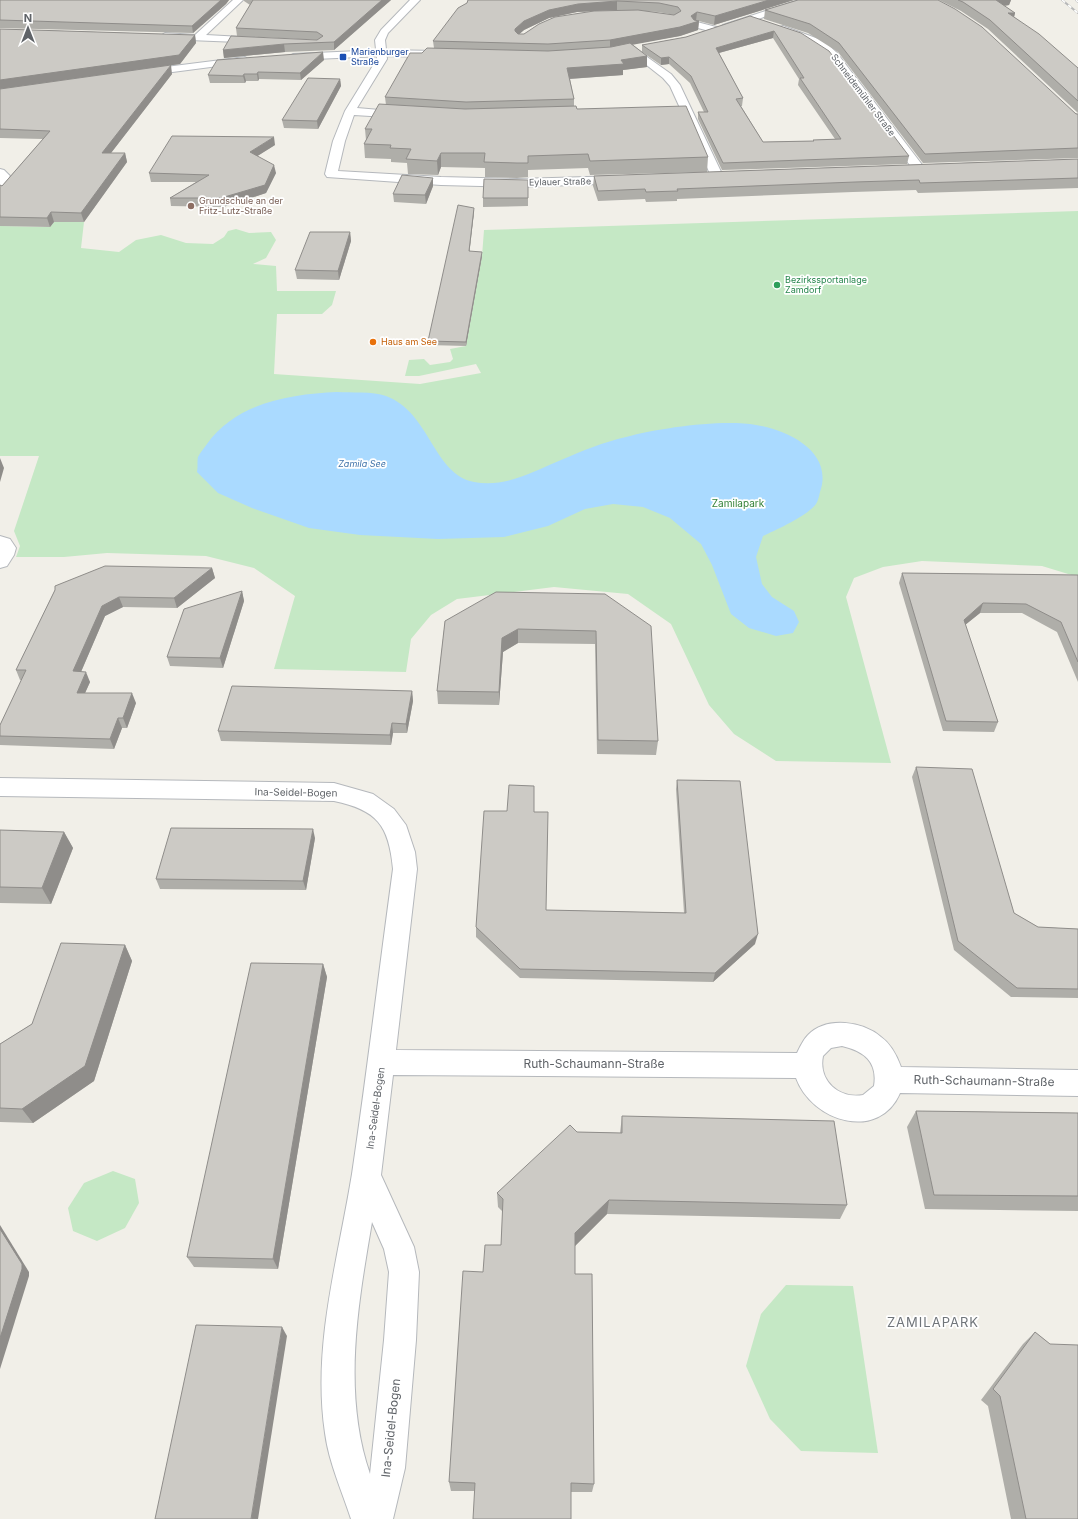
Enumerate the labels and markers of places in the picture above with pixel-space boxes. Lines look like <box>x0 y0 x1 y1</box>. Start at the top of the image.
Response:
place label: Marienburger Straße <box>351 46 409 67</box>
marker: Marienburger Straße <box>338 52 348 62</box>
place label: Grundschule an der Fritz-Lutz-Straße <box>199 195 283 216</box>
marker: Grundschule an der Fritz-Lutz-Straße <box>186 201 196 211</box>
place label: Bezirkssportanlage Zamdorf <box>785 274 867 295</box>
marker: Bezirkssportanlage Zamdorf <box>772 280 782 290</box>
place label: Haus am See <box>381 336 437 347</box>
marker: Haus am See <box>368 337 378 347</box>

